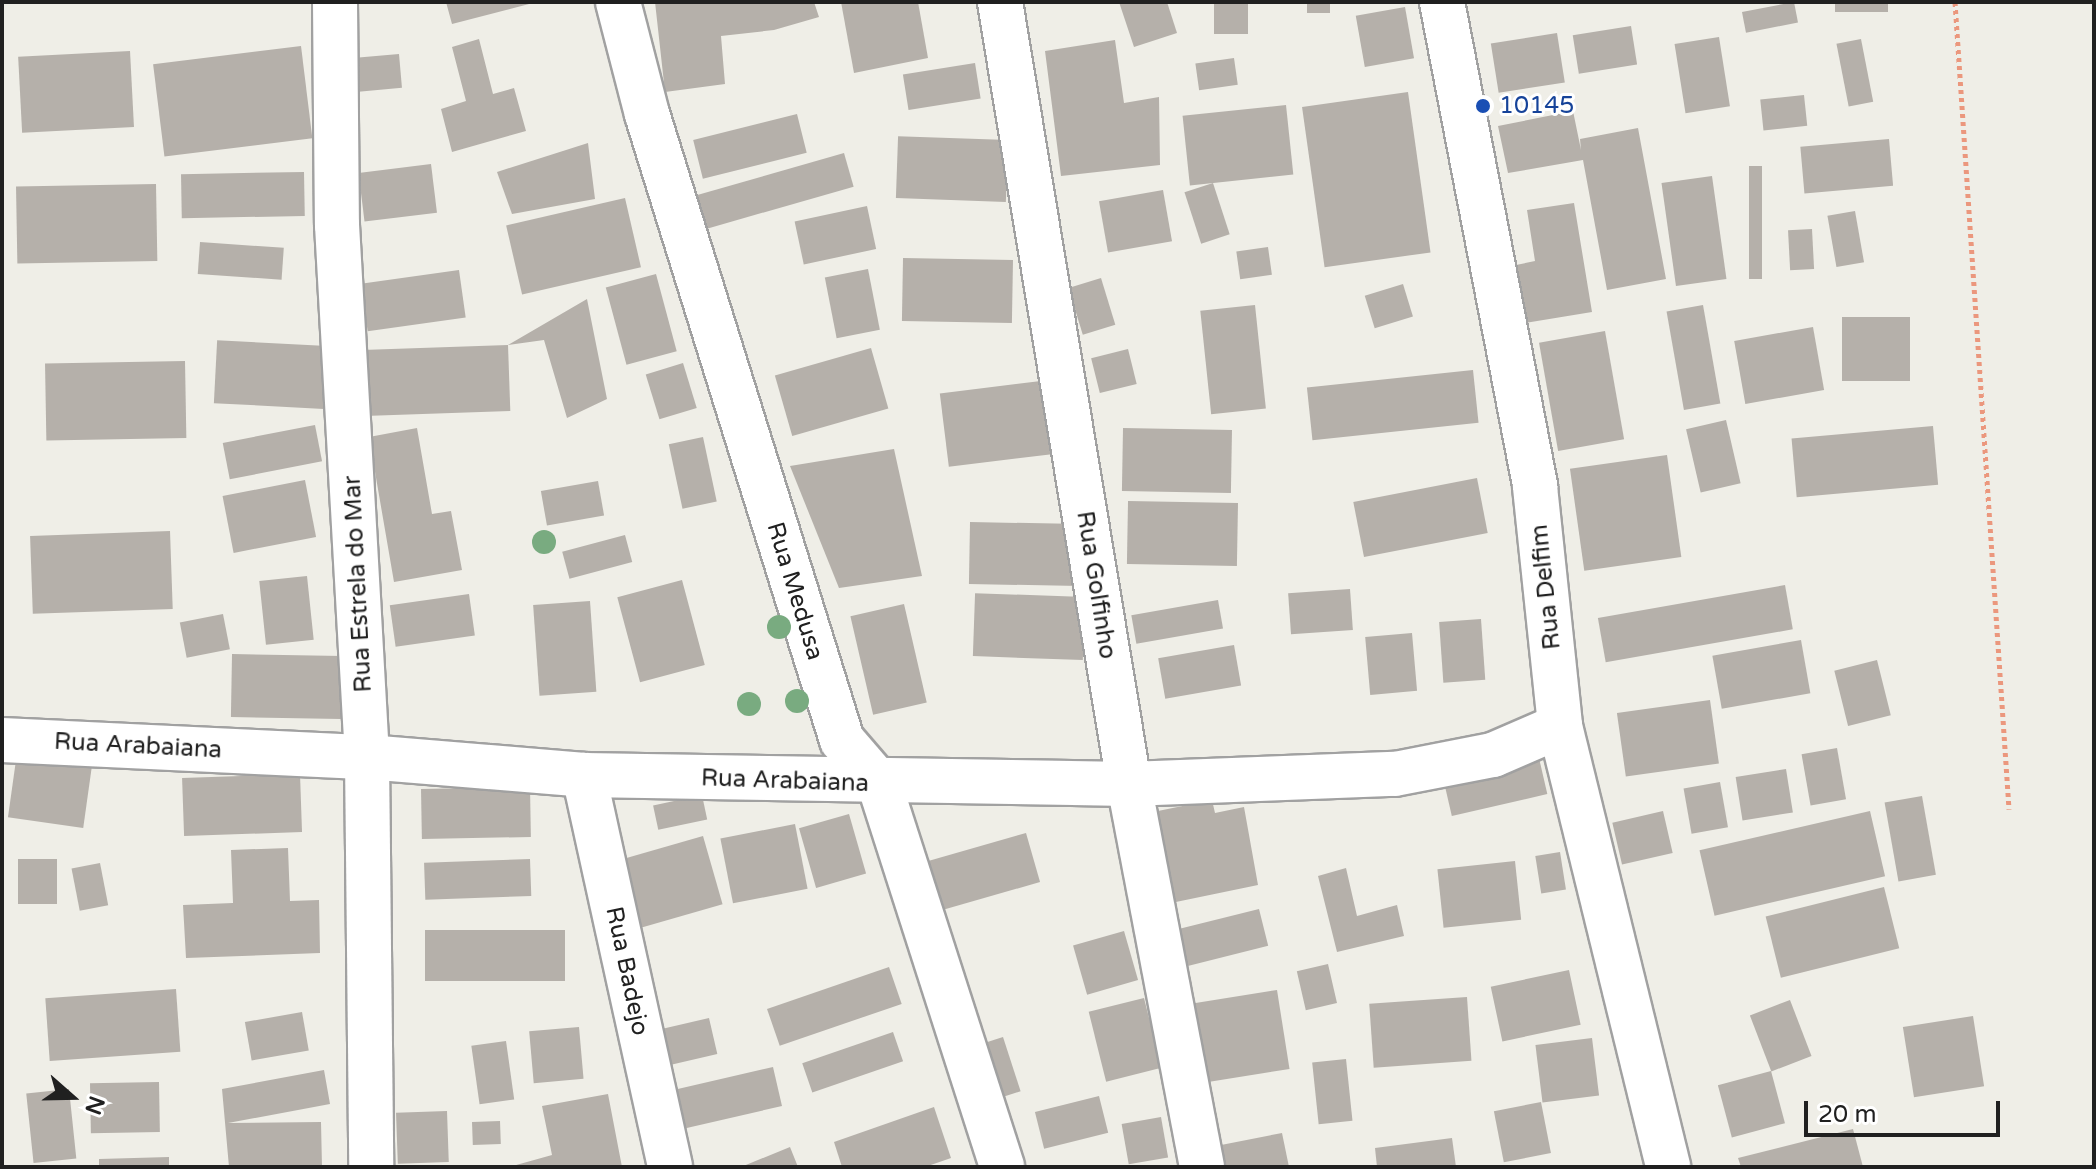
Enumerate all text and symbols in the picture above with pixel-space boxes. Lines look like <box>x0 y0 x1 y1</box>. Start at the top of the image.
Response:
place label: 10145 <box>1499 92 1574 120</box>
marker: 10145 <box>1474 97 1492 115</box>
street label: Rua Estrela do Mar <box>338 475 378 693</box>
street label: Rua Golfinho <box>1070 509 1122 661</box>
street label: Rua Medusa <box>760 519 830 663</box>
street label: Rua Delfim <box>1525 523 1567 651</box>
street label: Rua Arabaiana <box>53 727 223 765</box>
street label: Rua Arabaiana <box>701 764 869 798</box>
street label: Rua Badejo <box>599 904 655 1038</box>
north arrow <box>32 1057 112 1137</box>
scale bar <box>1808 1085 2004 1135</box>
text: N <box>79 1092 110 1118</box>
text: 20 m <box>1818 1100 1876 1129</box>

